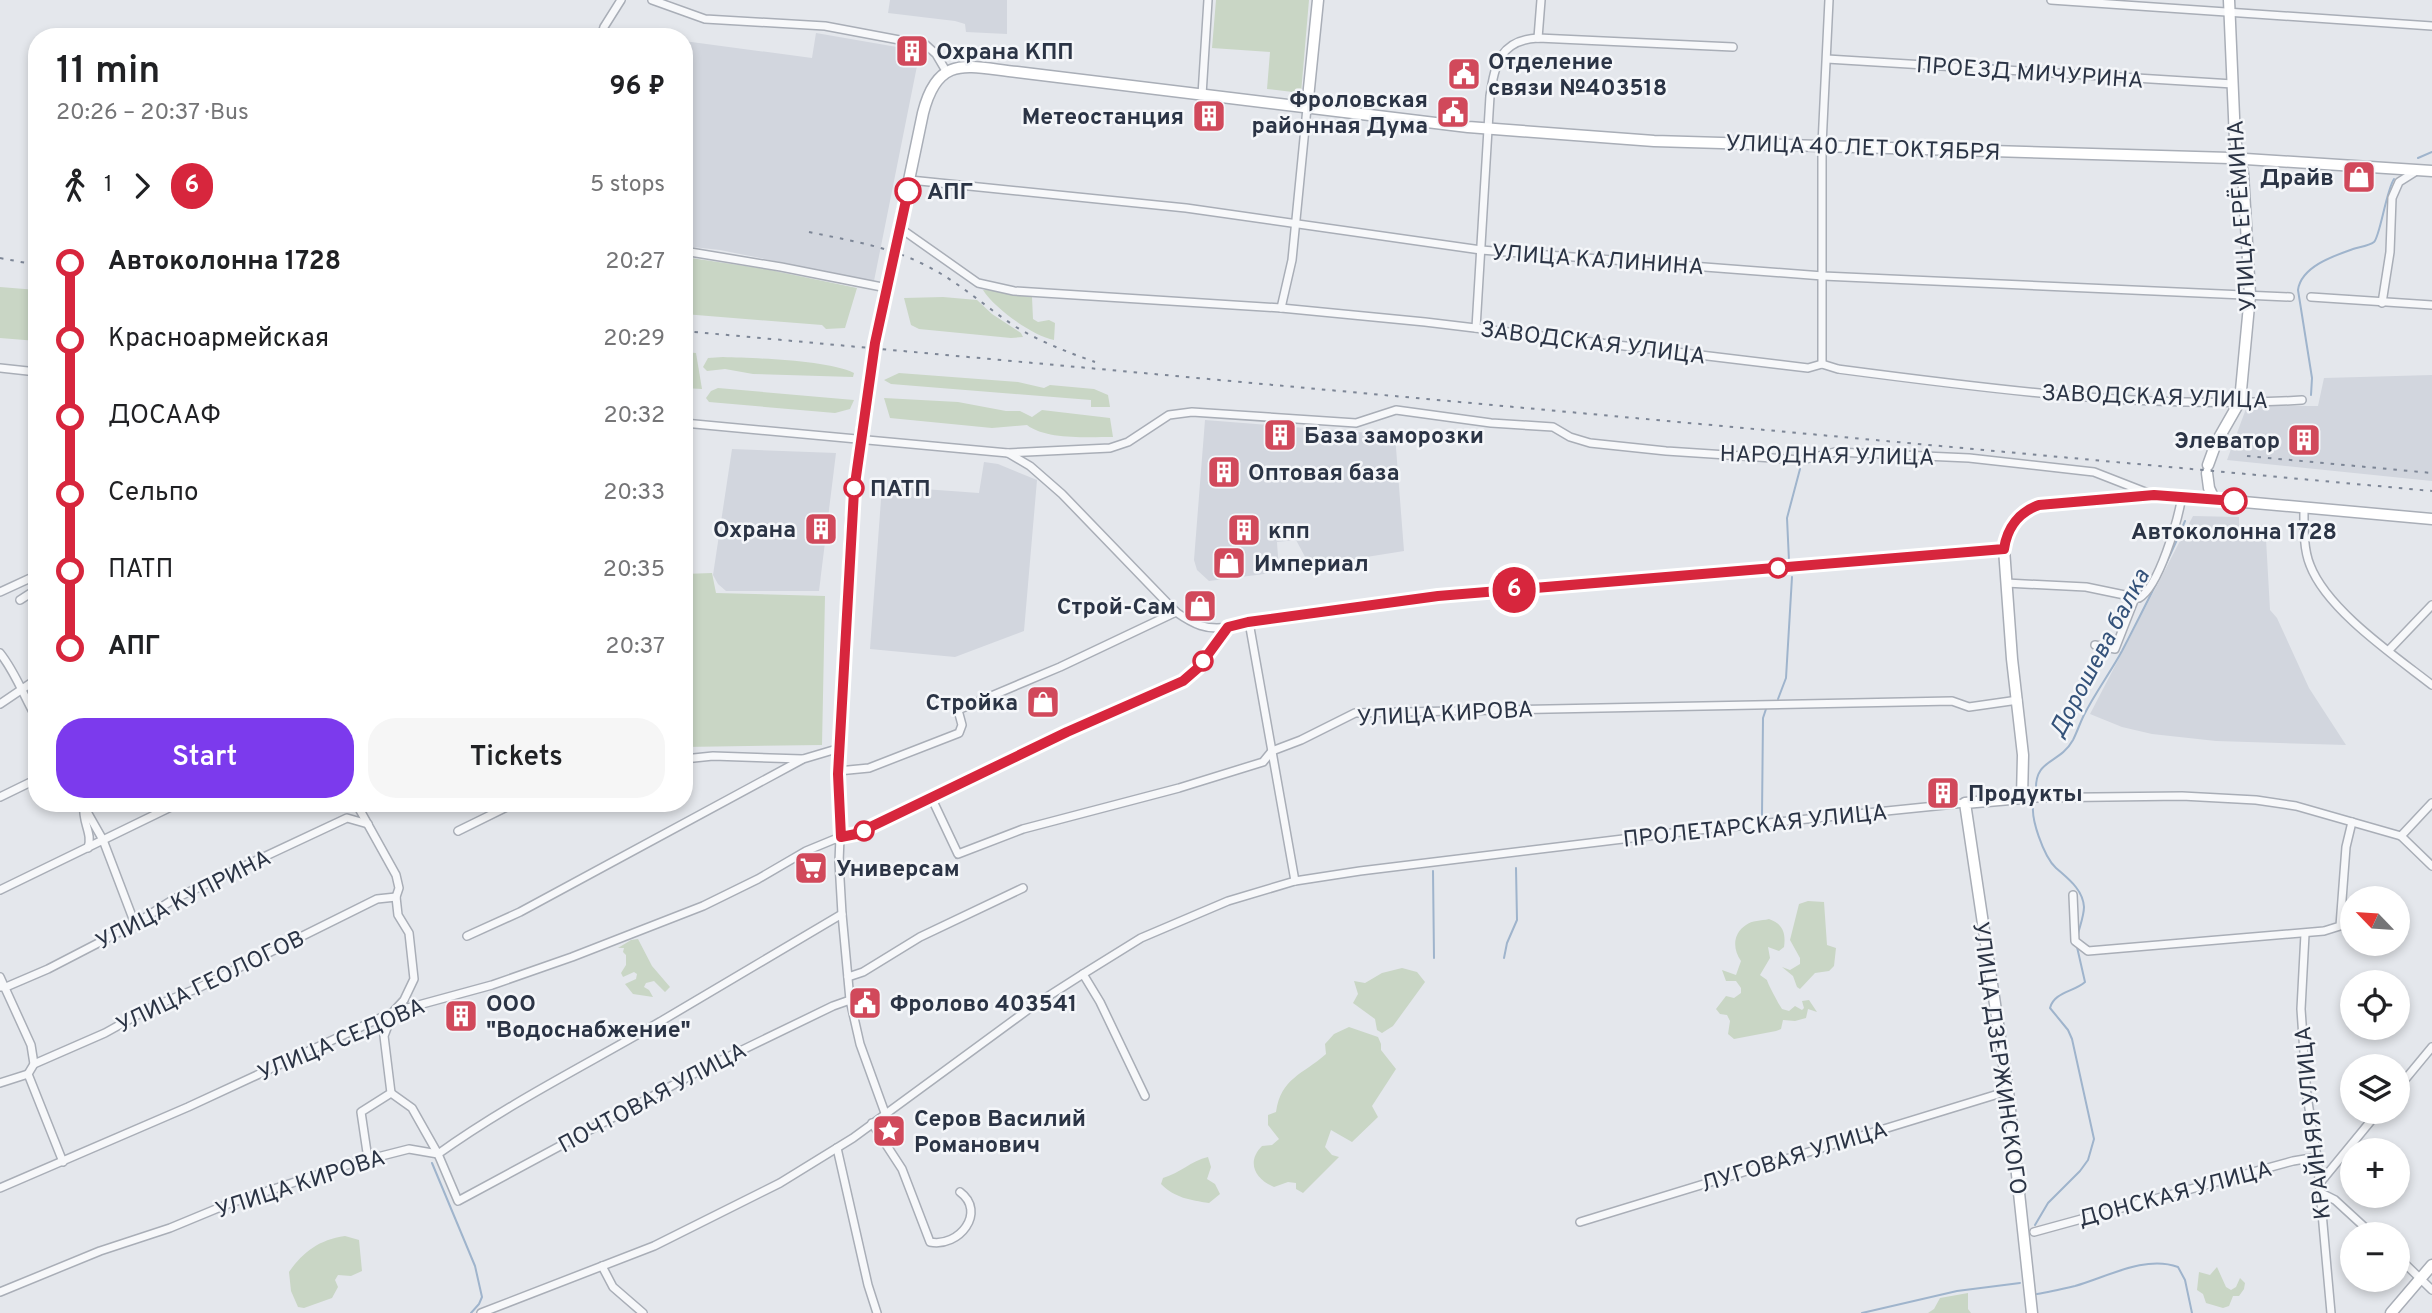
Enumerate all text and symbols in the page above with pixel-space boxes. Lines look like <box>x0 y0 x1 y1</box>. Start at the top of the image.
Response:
building icon: Охрана КПП <box>893 32 931 70</box>
place label: Охрана КПП <box>936 39 1074 68</box>
text: 11 min <box>56 48 160 97</box>
place label: Отделение связи №403518 <box>1488 49 1667 104</box>
street label: ПРОЕЗД МИЧУРИНА <box>1915 52 2145 97</box>
public building icon: Отделение связи №403518 <box>1445 55 1483 93</box>
text: 96 ₽ <box>609 71 665 104</box>
place label: Фроловская районная Дума <box>1252 87 1428 142</box>
public building icon: Фроловская районная Дума <box>1434 93 1472 131</box>
building icon: Метеостанция <box>1190 97 1228 135</box>
text: 20:26 – 20:37 · Bus <box>56 99 249 128</box>
place label: Метеостанция <box>1022 104 1184 133</box>
street label: УЛИЦА ЕРЁМИНА <box>2221 119 2265 313</box>
street label: УЛИЦА 40 ЛЕТ ОКТЯБРЯ <box>1725 130 2001 169</box>
shop icon: Драйв <box>2340 158 2378 196</box>
place label: Драйв <box>2260 165 2334 194</box>
icon: walk <box>56 167 94 205</box>
icon: forward <box>123 167 161 205</box>
text: 1 <box>104 171 113 200</box>
text: 6 <box>185 171 199 201</box>
text: 5 stops <box>590 171 665 200</box>
marker: АПГ <box>895 178 921 204</box>
place label: АПГ <box>927 179 973 208</box>
street label: УЛИЦА КАЛИНИНА <box>1491 240 1705 283</box>
text: Автоколонна 1728 <box>108 246 341 279</box>
text: 20:27 <box>605 248 665 277</box>
street label: ЗАВОДСКАЯ УЛИЦА <box>1478 316 1707 373</box>
text: Красноармейская <box>108 323 329 356</box>
text: 20:29 <box>603 325 665 354</box>
street label: ЗАВОДСКАЯ УЛИЦА <box>2041 380 2269 417</box>
text: ДОСААФ <box>108 400 221 433</box>
text: 20:32 <box>604 402 665 431</box>
building icon: База заморозки <box>1261 416 1299 454</box>
building icon: Элеватор <box>2285 421 2323 459</box>
place label: База заморозки <box>1304 423 1484 452</box>
place label: Элеватор <box>2174 428 2280 457</box>
street label: НАРОДНАЯ УЛИЦА <box>1719 441 1935 474</box>
building icon: Оптовая база <box>1205 453 1243 491</box>
place label: Оптовая база <box>1248 460 1400 489</box>
place label: ПАТП <box>870 476 931 505</box>
text: Сельпо <box>108 477 199 510</box>
marker: ПАТП <box>844 478 864 498</box>
text: 20:33 <box>603 479 665 508</box>
marker: Автоколонна 1728 <box>2221 488 2247 514</box>
building icon: Охрана <box>802 510 840 548</box>
building icon: кпп <box>1225 511 1263 549</box>
place label: Охрана <box>713 517 796 546</box>
place label: кпп <box>1268 518 1310 547</box>
place label: Автоколонна 1728 <box>2131 519 2337 548</box>
shop icon: Империал <box>1210 544 1248 582</box>
place label: Империал <box>1254 551 1369 580</box>
text: ПАТП <box>108 554 174 587</box>
text: 20:35 <box>603 556 665 585</box>
unlabelled marker <box>1768 558 1788 578</box>
water label: Дорошева балка <box>2044 564 2158 743</box>
line badge: 6 <box>1491 567 1537 613</box>
text: 6 <box>1507 575 1521 605</box>
shop icon: Строй-Сам <box>1181 587 1219 625</box>
place label: Строй-Сам <box>1057 594 1176 623</box>
text: АПГ <box>108 631 160 664</box>
text: 20:37 <box>605 633 665 662</box>
unlabelled marker <box>1193 651 1213 671</box>
shop icon: Стройка <box>1024 683 1062 721</box>
place label: Стройка <box>926 690 1018 719</box>
street label: УЛИЦА КИРОВА <box>1356 696 1534 735</box>
button: Start <box>56 718 354 798</box>
button: Tickets <box>368 718 665 798</box>
building icon: Продукты <box>1924 774 1962 812</box>
place label: Продукты <box>1968 781 2083 810</box>
street label: ПРОЛЕТАРСКАЯ УЛИЦА <box>1622 799 1889 856</box>
unlabelled marker <box>854 821 874 841</box>
street label: УЛИЦА КУПРИНА <box>92 845 276 958</box>
supermarket icon: Универсам <box>792 849 830 887</box>
place label: Универсам <box>836 856 960 885</box>
north arrow <box>2340 886 2410 956</box>
map controls <box>2340 886 2410 1292</box>
street label: УЛИЦА ДЗЕРЖИНСКОГО <box>1964 920 2031 1197</box>
street label: УЛИЦА ГЕОЛОГОВ <box>112 925 310 1041</box>
button: locate <box>2340 970 2410 1040</box>
public building icon: Фролово 403541 <box>846 984 884 1022</box>
place label: ООО "Водоснабжение" <box>486 991 691 1046</box>
place label: Фролово 403541 <box>890 991 1077 1020</box>
street label: УЛИЦА СЕДОВА <box>254 993 430 1090</box>
building icon: ООО "Водоснабжение" <box>442 997 480 1035</box>
street label: КРАЙНЯЯ УЛИЦА <box>2288 1025 2339 1221</box>
street label: ПОЧТОВАЯ УЛИЦА <box>554 1037 752 1161</box>
button: layers <box>2340 1054 2410 1124</box>
place label: Серов Василий Романович <box>914 1106 1086 1161</box>
place icon: Серов Василий Романович <box>870 1112 908 1150</box>
street label: ЛУГОВАЯ УЛИЦА <box>1698 1116 1892 1201</box>
button: + <box>2340 1138 2410 1208</box>
street label: УЛИЦА КИРОВА <box>212 1144 389 1226</box>
street label: ДОНСКАЯ УЛИЦА <box>2076 1156 2276 1235</box>
button: − <box>2340 1222 2410 1292</box>

